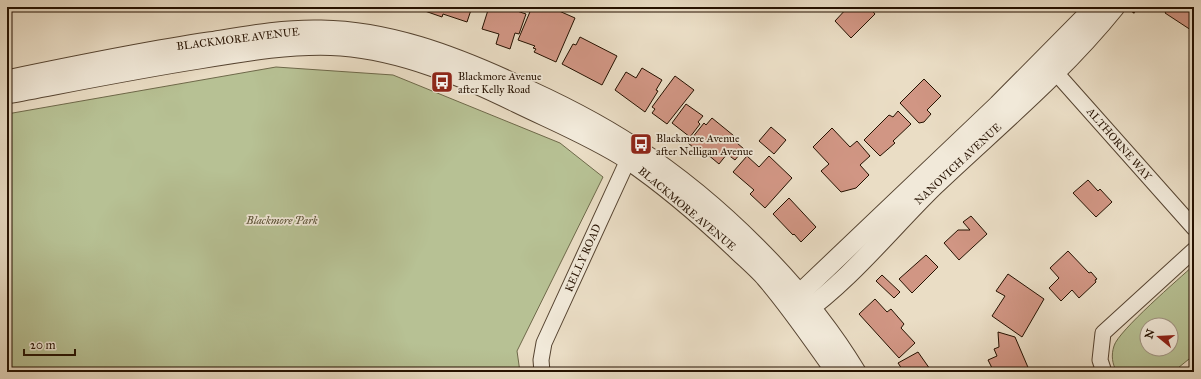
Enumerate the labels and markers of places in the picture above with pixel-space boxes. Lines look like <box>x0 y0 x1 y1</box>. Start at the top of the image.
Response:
bus stop icon: Blackmore Avenue after Kelly Road <box>429 69 455 95</box>
place label: Blackmore Avenue after Kelly Road <box>458 70 542 96</box>
bus stop icon: Blackmore Avenue after Nelligan Avenue <box>628 131 654 157</box>
place label: Blackmore Avenue after Nelligan Avenue <box>656 132 754 158</box>

